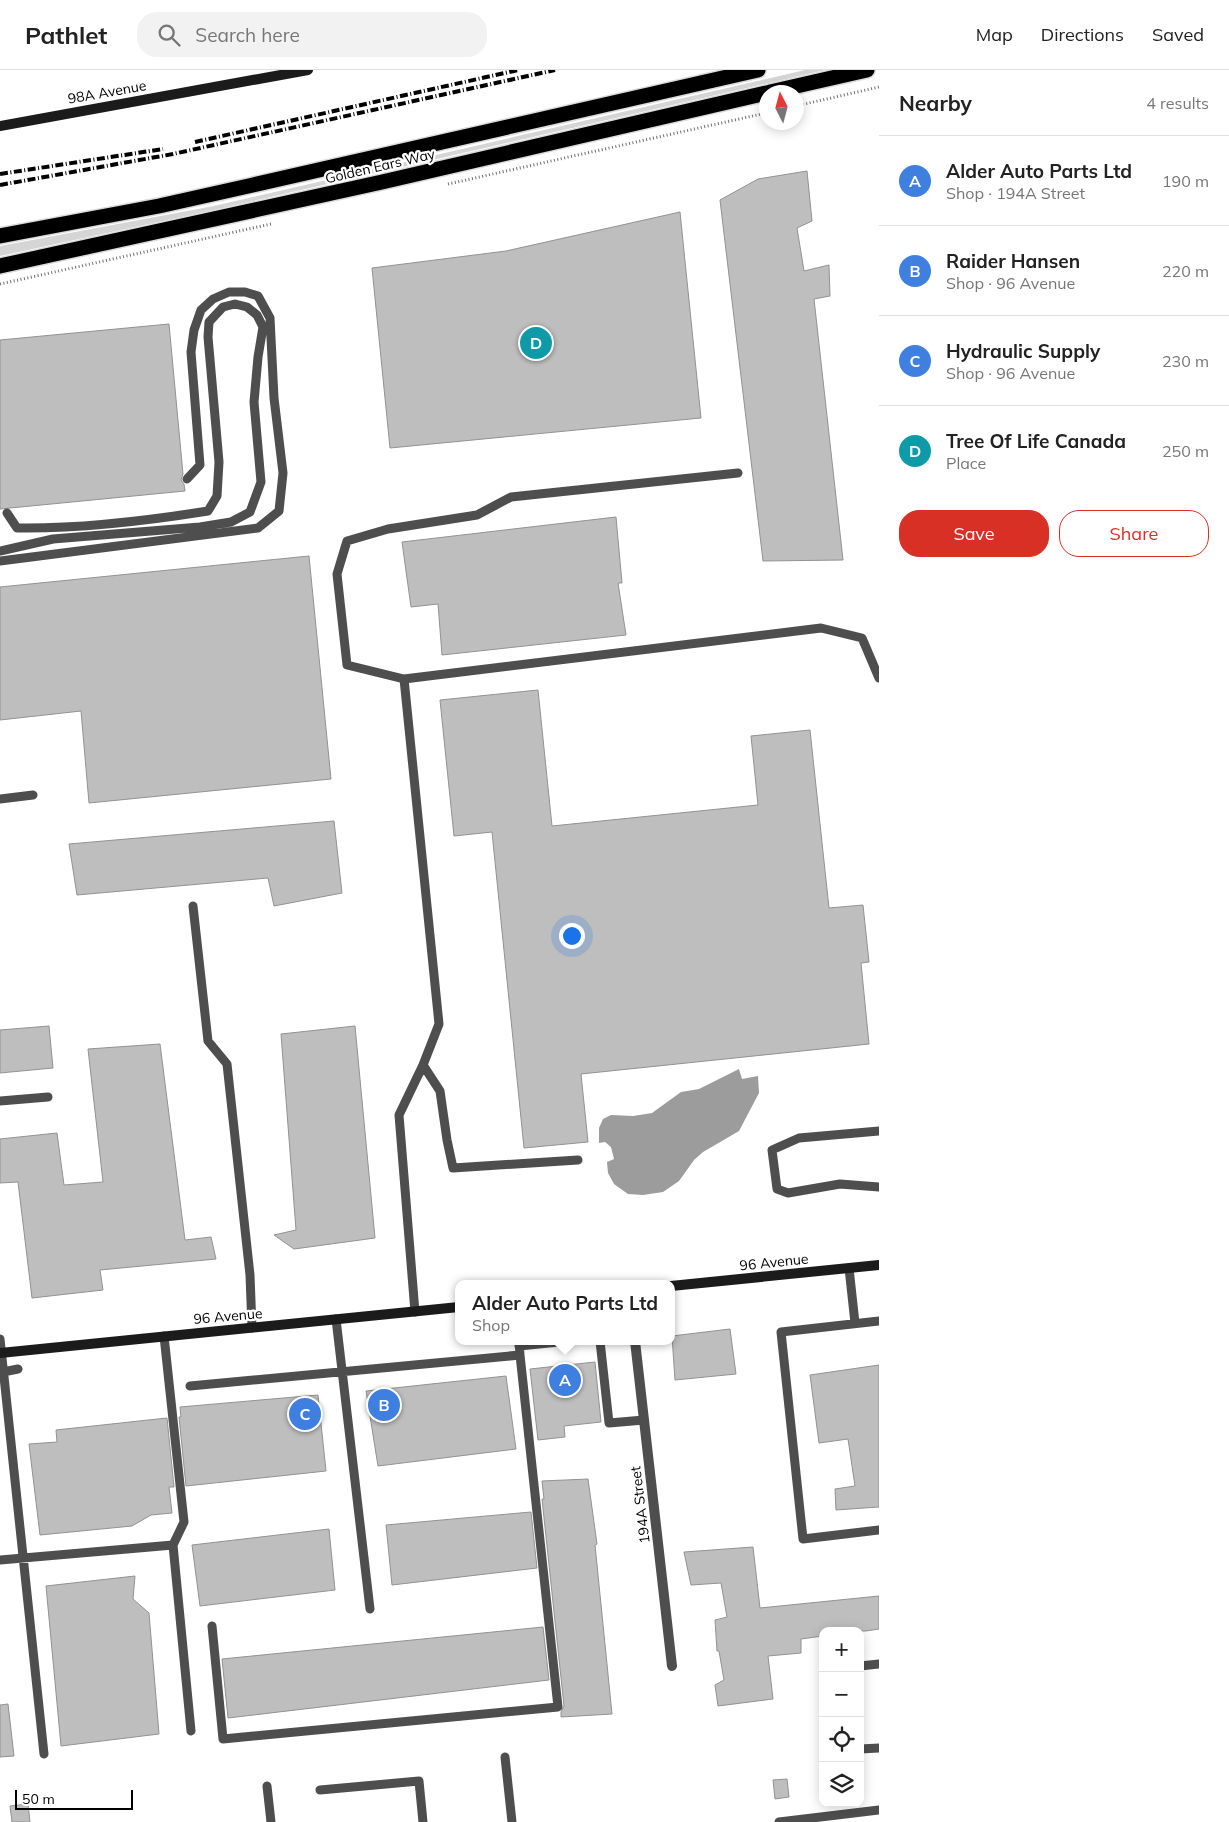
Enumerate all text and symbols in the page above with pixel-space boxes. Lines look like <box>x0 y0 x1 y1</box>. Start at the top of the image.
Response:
search box <box>137 12 487 57</box>
text: Pathlet <box>25 20 107 50</box>
icon: search <box>155 21 183 49</box>
text: Search here <box>195 23 300 47</box>
text: Map <box>976 23 1013 46</box>
text: Directions <box>1041 23 1124 46</box>
text: Saved <box>1152 23 1204 46</box>
street label: 98A Avenue <box>66 76 148 108</box>
north arrow <box>759 85 804 130</box>
text: Nearby <box>899 90 972 116</box>
text: 4 results <box>1146 93 1209 113</box>
street label: Golden Ears Way <box>323 144 437 187</box>
text: Alder Auto Parts Ltd <box>946 159 1132 183</box>
text: A <box>909 171 921 191</box>
text: 190 m <box>1162 171 1209 191</box>
text: Shop · 194A Street <box>946 183 1085 203</box>
text: Raider Hansen <box>946 249 1080 273</box>
text: B <box>909 261 921 281</box>
text: 220 m <box>1162 261 1209 281</box>
text: Shop · 96 Avenue <box>946 273 1075 293</box>
pin: D <box>520 324 552 362</box>
text: Hydraulic Supply <box>946 339 1100 363</box>
text: C <box>910 351 920 371</box>
text: 230 m <box>1162 351 1209 371</box>
text: Shop · 96 Avenue <box>946 363 1075 383</box>
text: Tree Of Life Canada <box>946 429 1126 453</box>
text: D <box>909 441 921 461</box>
text: 250 m <box>1162 441 1209 461</box>
text: Place <box>946 453 986 473</box>
button: Save <box>899 510 1049 557</box>
button: Share <box>1059 510 1209 557</box>
your location <box>559 923 585 949</box>
street label: 96 Avenue <box>739 1249 809 1275</box>
popup <box>455 1280 675 1345</box>
text: Alder Auto Parts Ltd <box>472 1291 658 1315</box>
street label: 96 Avenue <box>193 1304 263 1328</box>
text: Shop <box>472 1315 510 1335</box>
pin: A <box>549 1361 581 1399</box>
pin: B <box>368 1386 400 1424</box>
pin: C <box>289 1395 321 1433</box>
street label: 194A Street <box>626 1465 654 1545</box>
map controls <box>819 1627 864 1807</box>
button: + <box>819 1627 864 1672</box>
button: − <box>819 1672 864 1717</box>
button: locate <box>819 1717 864 1762</box>
button: layers <box>819 1762 864 1807</box>
scale bar <box>15 1787 132 1810</box>
text: 50 m <box>22 1790 55 1808</box>

